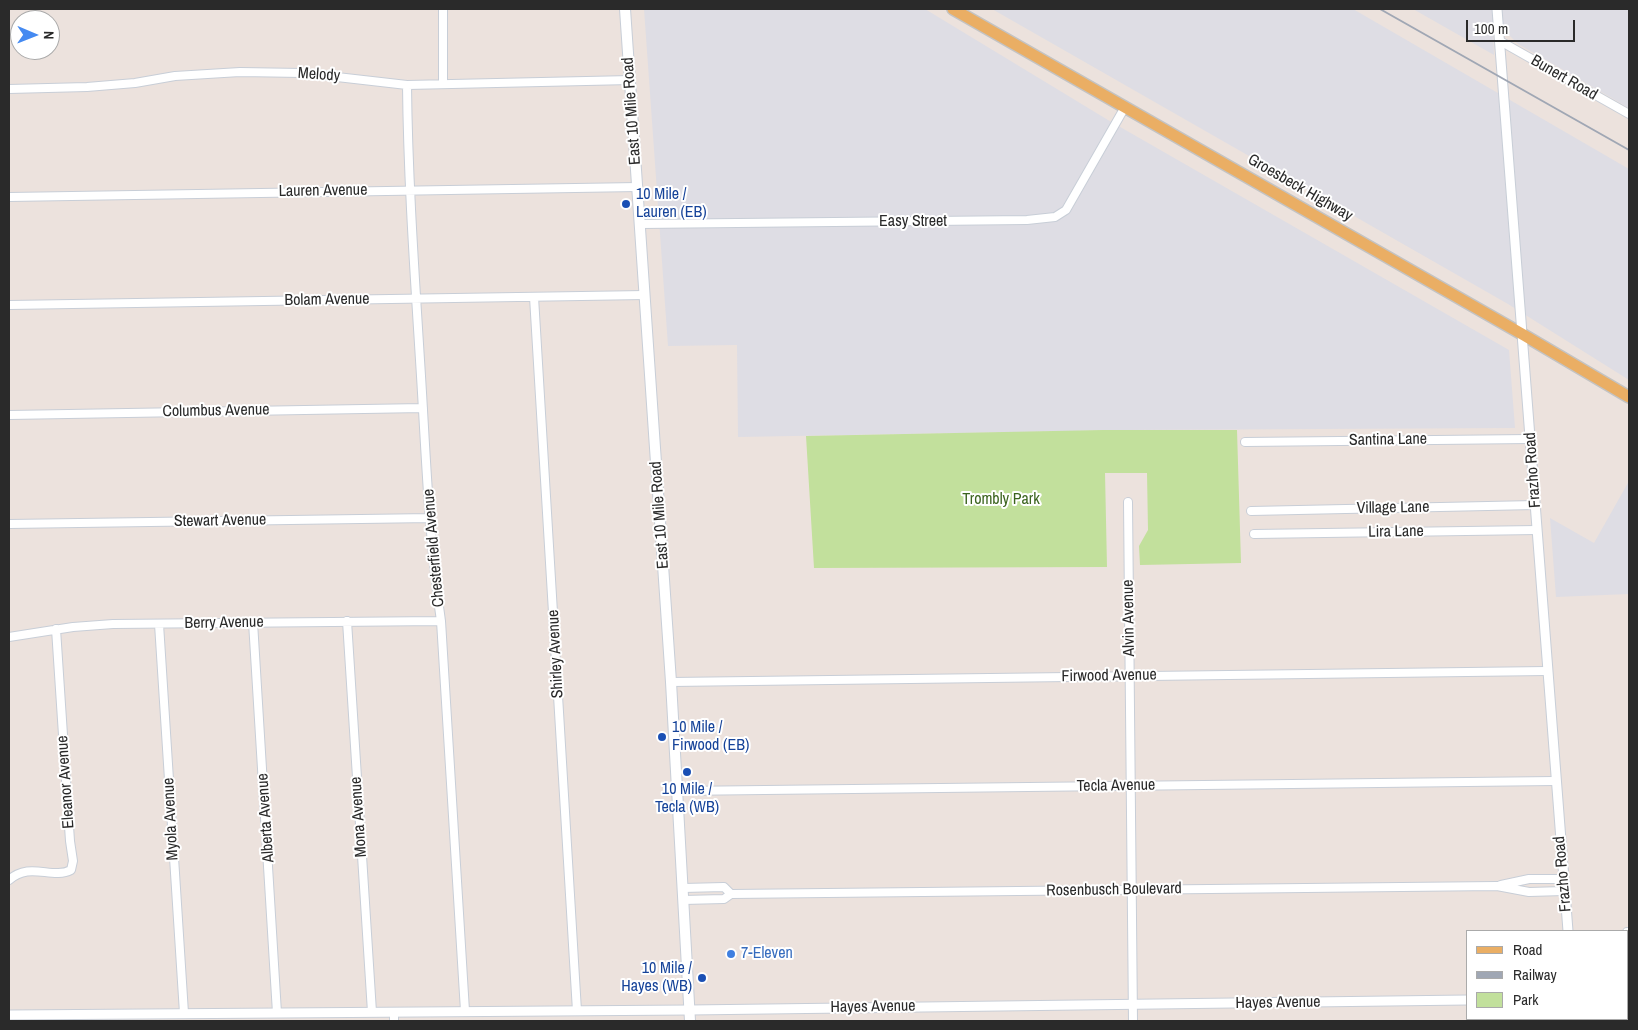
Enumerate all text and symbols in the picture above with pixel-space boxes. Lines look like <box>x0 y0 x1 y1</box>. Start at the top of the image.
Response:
north arrow <box>10 10 60 60</box>
scale bar <box>1468 10 1577 42</box>
text: 100 m <box>1474 18 1508 39</box>
text: N <box>40 31 58 40</box>
street label: Bunert Road <box>1527 51 1601 105</box>
street label: East 10 Mile Road <box>619 56 645 166</box>
street label: Melody <box>297 64 341 86</box>
street label: Groesbeck Highway <box>1244 150 1356 226</box>
street label: Lauren Avenue <box>278 181 368 201</box>
place label: 10 Mile / Lauren (EB) <box>636 185 707 223</box>
marker: 10 Mile / Lauren (EB) <box>620 198 632 210</box>
street label: Easy Street <box>879 212 947 232</box>
street label: Bolam Avenue <box>284 290 370 310</box>
street label: Columbus Avenue <box>162 400 270 422</box>
street label: Santina Lane <box>1349 430 1427 450</box>
street label: Frazho Road <box>1521 432 1545 508</box>
street label: East 10 Mile Road <box>647 460 673 570</box>
street label: Chesterfield Avenue <box>419 488 449 608</box>
park label: Trombly Park <box>962 490 1040 510</box>
street label: Village Lane <box>1356 498 1430 518</box>
street label: Stewart Avenue <box>174 511 266 531</box>
street label: Lira Lane <box>1368 522 1424 542</box>
street label: Alvin Avenue <box>1119 579 1139 657</box>
street label: Shirley Avenue <box>544 609 568 699</box>
street label: Berry Avenue <box>184 613 264 633</box>
street label: Firwood Avenue <box>1061 666 1157 686</box>
place label: 10 Mile / Firwood (EB) <box>672 718 749 756</box>
marker: 10 Mile / Firwood (EB) <box>656 731 668 743</box>
street label: Eleanor Avenue <box>53 735 79 829</box>
marker: 10 Mile / Tecla (WB) <box>681 766 693 778</box>
street label: Alberta Avenue <box>253 773 279 863</box>
street label: Mona Avenue <box>347 776 371 858</box>
street label: Tecla Avenue <box>1077 776 1155 796</box>
street label: Myola Avenue <box>159 777 183 861</box>
place label: 10 Mile / Tecla (WB) <box>655 780 719 818</box>
street label: Frazho Road <box>1550 835 1576 913</box>
street label: Rosenbusch Boulevard <box>1046 879 1182 901</box>
legend <box>1466 930 1628 1020</box>
text: Road <box>1513 939 1542 960</box>
place label: 7-Eleven <box>741 944 793 964</box>
marker: 7-Eleven <box>725 948 737 960</box>
place label: 10 Mile / Hayes (WB) <box>621 959 692 997</box>
text: Railway <box>1513 964 1557 985</box>
marker: 10 Mile / Hayes (WB) <box>696 972 708 984</box>
text: Park <box>1513 989 1538 1010</box>
street label: Hayes Avenue <box>1235 993 1321 1013</box>
street label: Hayes Avenue <box>830 997 916 1017</box>

